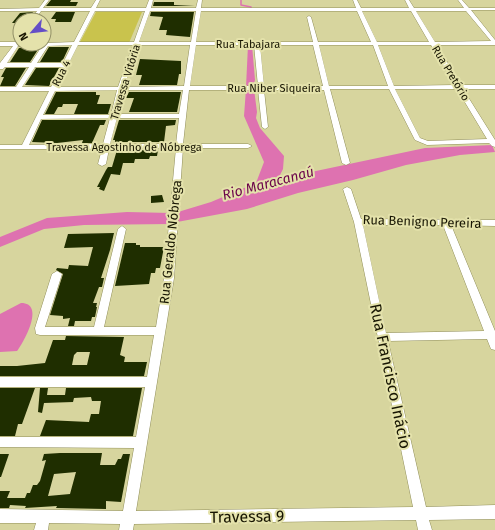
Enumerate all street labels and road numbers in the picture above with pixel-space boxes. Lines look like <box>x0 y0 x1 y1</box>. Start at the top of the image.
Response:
street label: Rua Tabajara <box>216 38 280 51</box>
street label: Travessa Vitória <box>108 43 143 121</box>
street label: Rua Pretório <box>429 43 472 103</box>
street label: Rua 4 <box>49 58 74 89</box>
street label: Rua Niber Siqueira <box>227 82 321 95</box>
street label: Travessa Agostinho de Nóbrega <box>46 141 202 154</box>
street label: Rua Geraldo Nóbrega <box>157 179 184 305</box>
street label: Rua Benigno Pereira <box>362 212 482 231</box>
street label: Rua Francisco Inácio <box>366 302 415 450</box>
street label: Travessa 9 <box>210 506 284 527</box>

